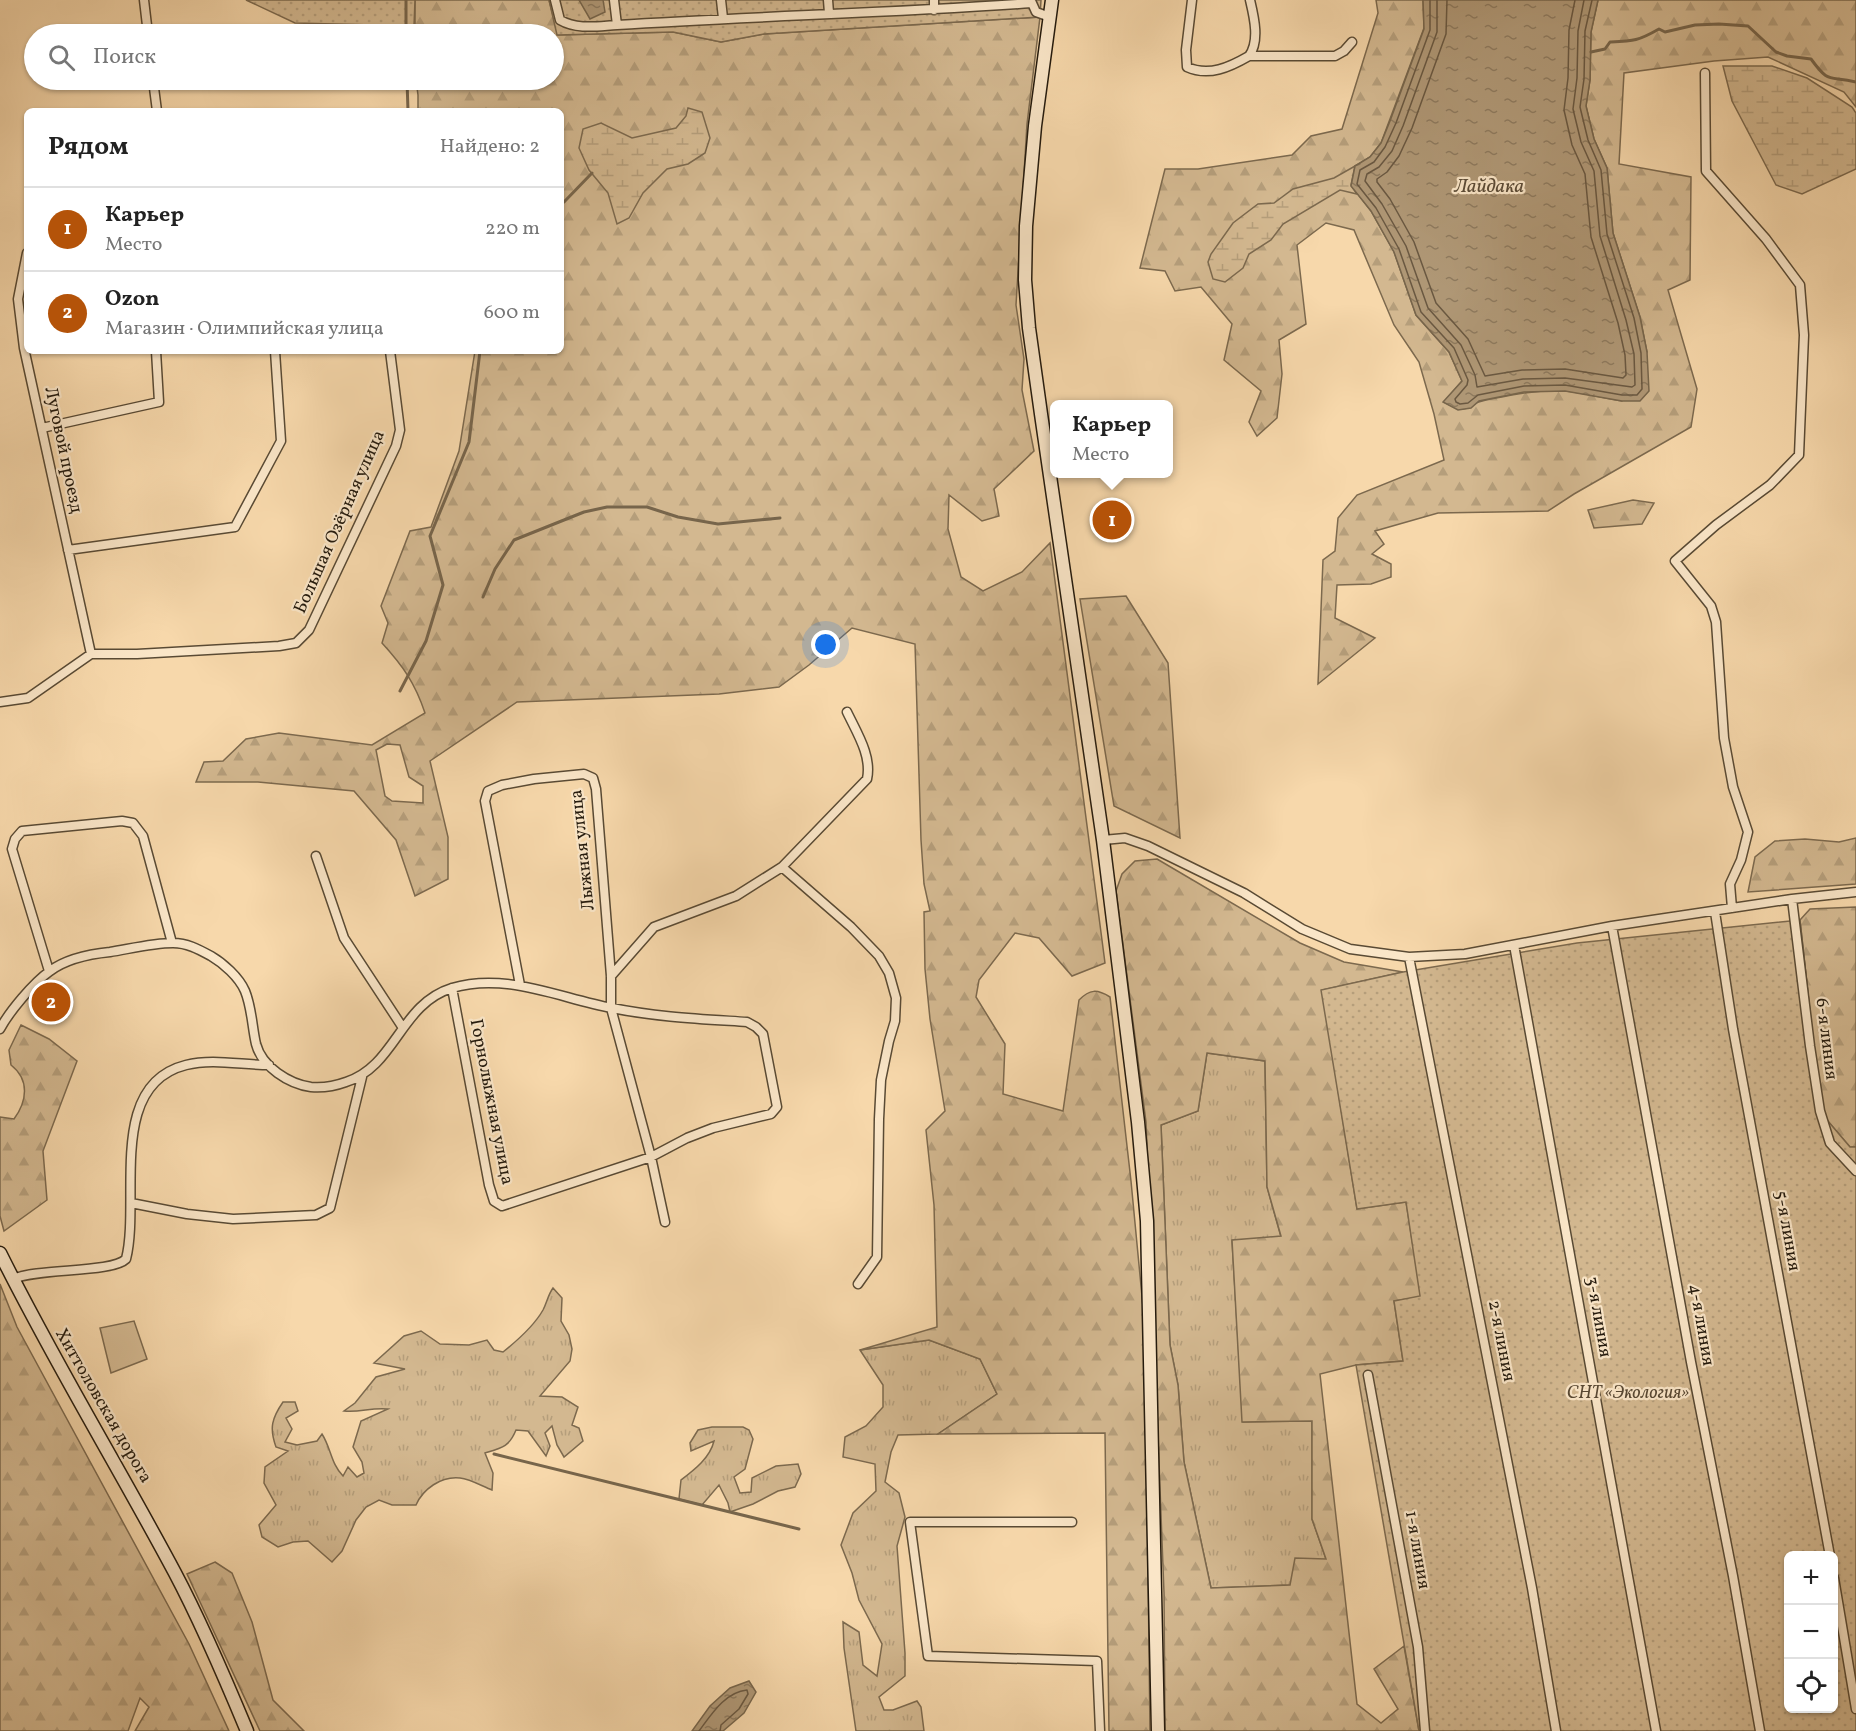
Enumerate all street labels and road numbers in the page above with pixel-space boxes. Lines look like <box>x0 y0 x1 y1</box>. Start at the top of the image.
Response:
street label: Луговой проезд <box>37 384 89 516</box>
street label: Большая Озёрная улица <box>288 426 392 618</box>
street label: Лыжная улица <box>564 788 602 912</box>
street label: 6-я линия <box>1809 997 1843 1081</box>
street label: Горнолыжная улица <box>463 1017 519 1187</box>
street label: 5-я линия <box>1768 1189 1806 1273</box>
street label: 3-я линия <box>1579 1275 1617 1359</box>
street label: 4-я линия <box>1682 1282 1720 1368</box>
street label: 2-я линия <box>1481 1298 1521 1384</box>
street label: Хиттоловская дорога <box>48 1324 158 1488</box>
street label: 1-я линия <box>1398 1509 1436 1591</box>

